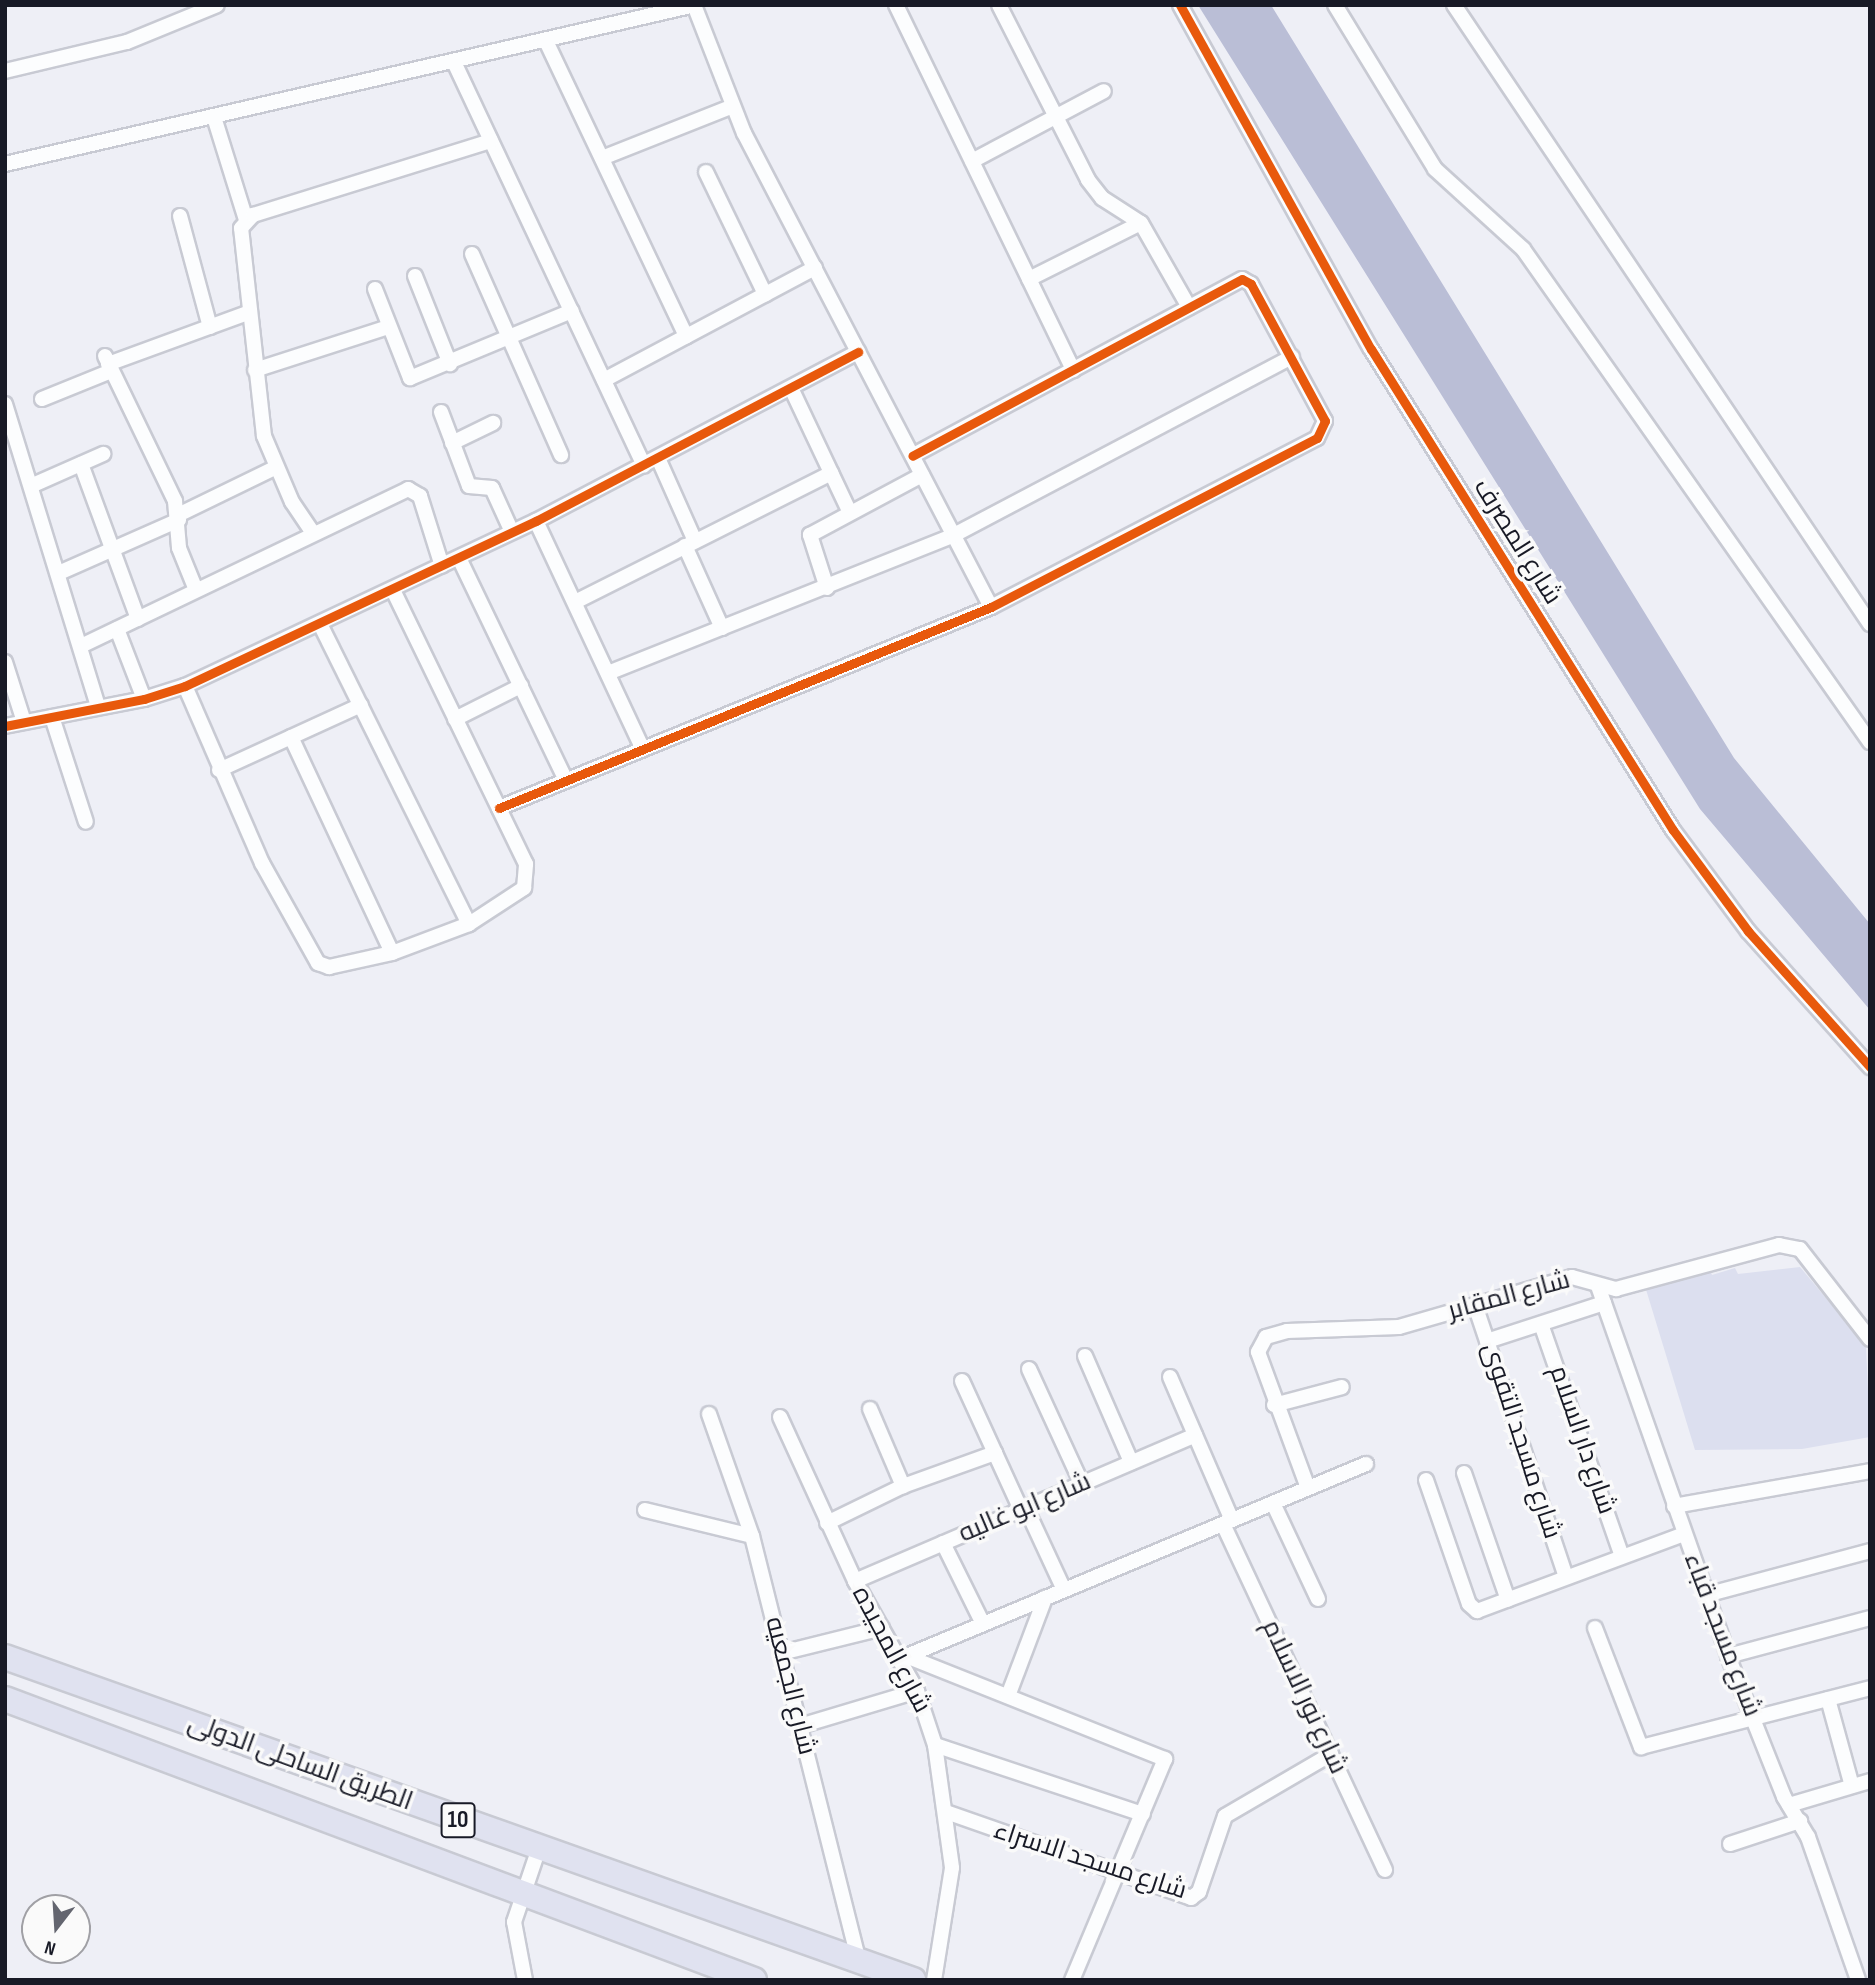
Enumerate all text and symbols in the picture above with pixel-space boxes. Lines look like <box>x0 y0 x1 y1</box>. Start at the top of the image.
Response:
street label: شارع المصرف <box>1466 473 1568 611</box>
street label: شارع المقابر <box>1444 1265 1574 1327</box>
street label: شارع مسجد التقوى <box>1475 1339 1567 1543</box>
street label: شارع دار السلام <box>1542 1362 1622 1518</box>
street label: شارع ابو غاليه <box>954 1466 1096 1550</box>
street label: شارع مسجد قباء <box>1677 1549 1767 1721</box>
street label: شارع المجيده <box>845 1581 937 1719</box>
street label: شارع الجمعيه <box>758 1614 822 1758</box>
street label: شارع نور الاسلام <box>1255 1615 1353 1779</box>
street label: الطريق الساحلى الدولى <box>183 1708 417 1818</box>
road number: 10 <box>440 1800 476 1840</box>
street label: شارع مسجد الاسراء <box>990 1815 1190 1907</box>
north arrow <box>21 1894 91 1964</box>
text: N <box>42 1935 59 1960</box>

